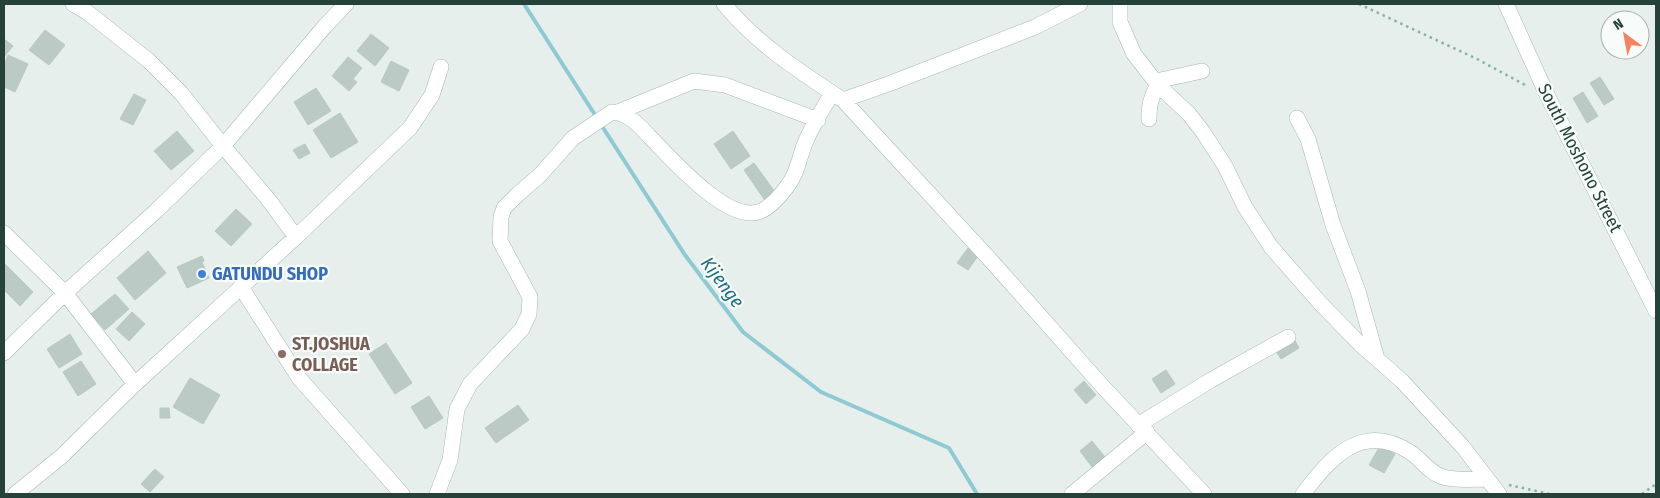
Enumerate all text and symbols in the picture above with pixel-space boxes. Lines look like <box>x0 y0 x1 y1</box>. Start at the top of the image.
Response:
north arrow <box>1600 10 1650 60</box>
text: N <box>1610 15 1626 34</box>
street label: South Moshono Street <box>1533 80 1627 236</box>
water label: Kijenge <box>696 252 749 312</box>
place label: GATUNDU SHOP <box>212 263 328 285</box>
marker: GATUNDU SHOP <box>196 268 208 280</box>
place label: ST.JOSHUA COLLAGE <box>292 333 370 376</box>
marker: ST.JOSHUA COLLAGE <box>276 348 288 360</box>

